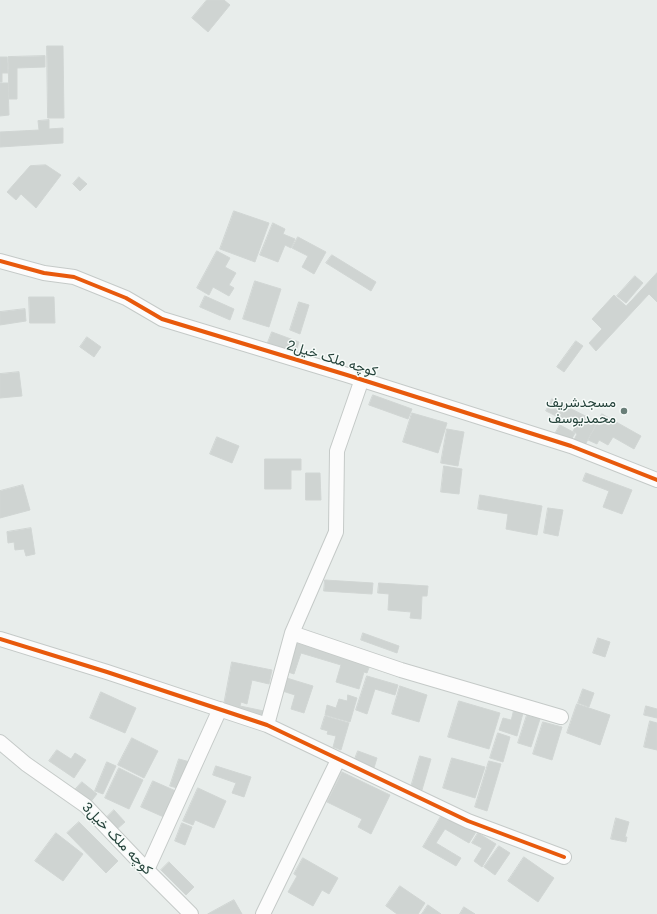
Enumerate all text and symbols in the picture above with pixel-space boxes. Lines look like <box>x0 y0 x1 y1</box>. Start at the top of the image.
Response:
street label: کوچه ملک خیل2 <box>285 337 379 381</box>
place label: مسجدشریف محمدیوسف <box>546 395 616 428</box>
marker: مسجدشریف محمدیوسف <box>619 406 629 416</box>
street label: کوچه ملک خیل3 <box>78 799 156 879</box>

